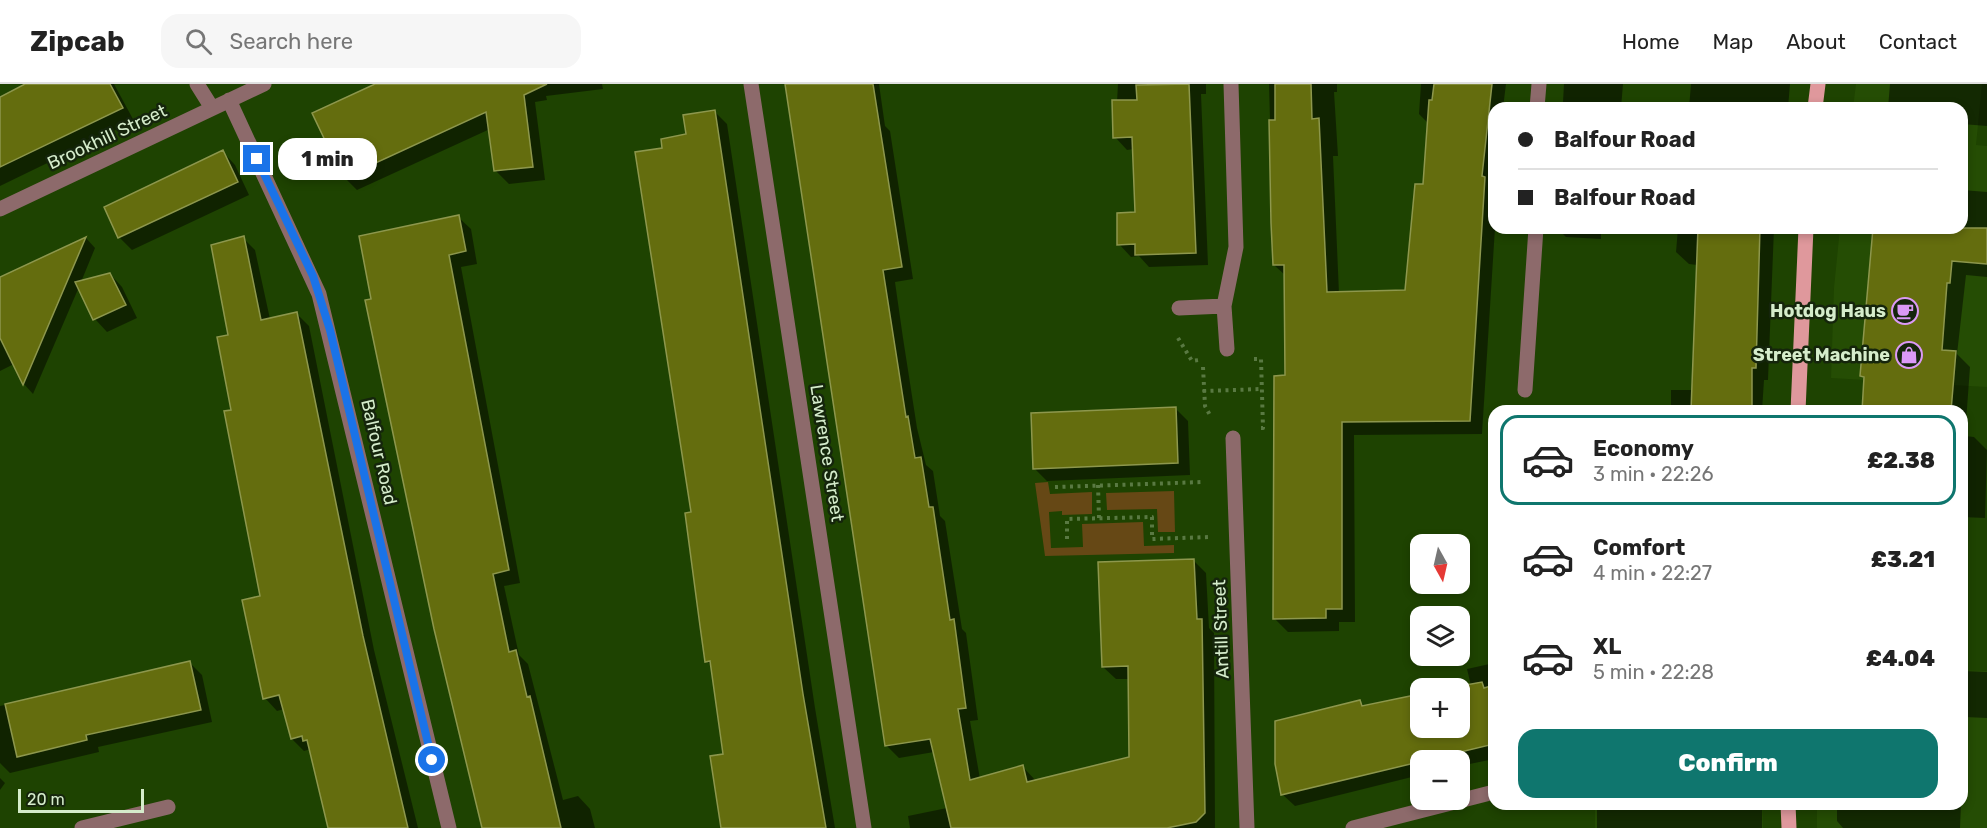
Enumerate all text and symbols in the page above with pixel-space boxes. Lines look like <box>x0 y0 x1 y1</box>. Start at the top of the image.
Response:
search box <box>161 14 581 68</box>
text: Zipcab <box>30 25 125 58</box>
icon: search <box>182 25 215 58</box>
text: Search here <box>230 28 353 55</box>
text: Home <box>1622 29 1679 54</box>
text: Map <box>1712 29 1753 54</box>
text: About <box>1786 29 1846 54</box>
text: Contact <box>1879 29 1957 54</box>
street label: Brookhill Street <box>44 100 170 174</box>
text: Balfour Road <box>1554 126 1696 153</box>
callout: 1 min <box>278 138 377 180</box>
route end <box>243 145 270 172</box>
text: 1 min <box>301 147 354 171</box>
text: Balfour Road <box>1554 184 1696 211</box>
cafe icon: Hotdog Haus <box>1890 296 1920 326</box>
place label: Hotdog Haus <box>1770 300 1886 322</box>
shop icon: Street Machine <box>1894 340 1924 370</box>
place label: Street Machine <box>1753 344 1890 366</box>
street label: Lawrence Street <box>805 383 849 523</box>
street label: Balfour Road <box>356 397 402 507</box>
icon: car <box>1521 433 1575 487</box>
text: Economy <box>1593 435 1694 462</box>
text: £2.38 <box>1867 447 1935 474</box>
text: 3 min · 22:26 <box>1593 462 1713 486</box>
icon: car <box>1521 532 1575 586</box>
north arrow <box>1410 534 1470 594</box>
map controls <box>1410 534 1470 810</box>
text: Comfort <box>1593 534 1685 561</box>
text: £3.21 <box>1871 546 1935 573</box>
text: 4 min · 22:27 <box>1593 561 1712 585</box>
street label: Antill Street <box>1208 579 1234 679</box>
button: layers <box>1410 606 1470 666</box>
icon: car <box>1521 631 1575 685</box>
text: XL <box>1593 633 1621 660</box>
text: £4.04 <box>1866 645 1935 672</box>
text: 5 min · 22:28 <box>1593 660 1714 684</box>
button: + <box>1410 678 1470 738</box>
button: Confirm <box>1518 729 1938 798</box>
route start <box>418 746 445 773</box>
button: − <box>1410 750 1470 810</box>
scale bar <box>18 786 144 814</box>
text: 20 m <box>27 790 65 809</box>

